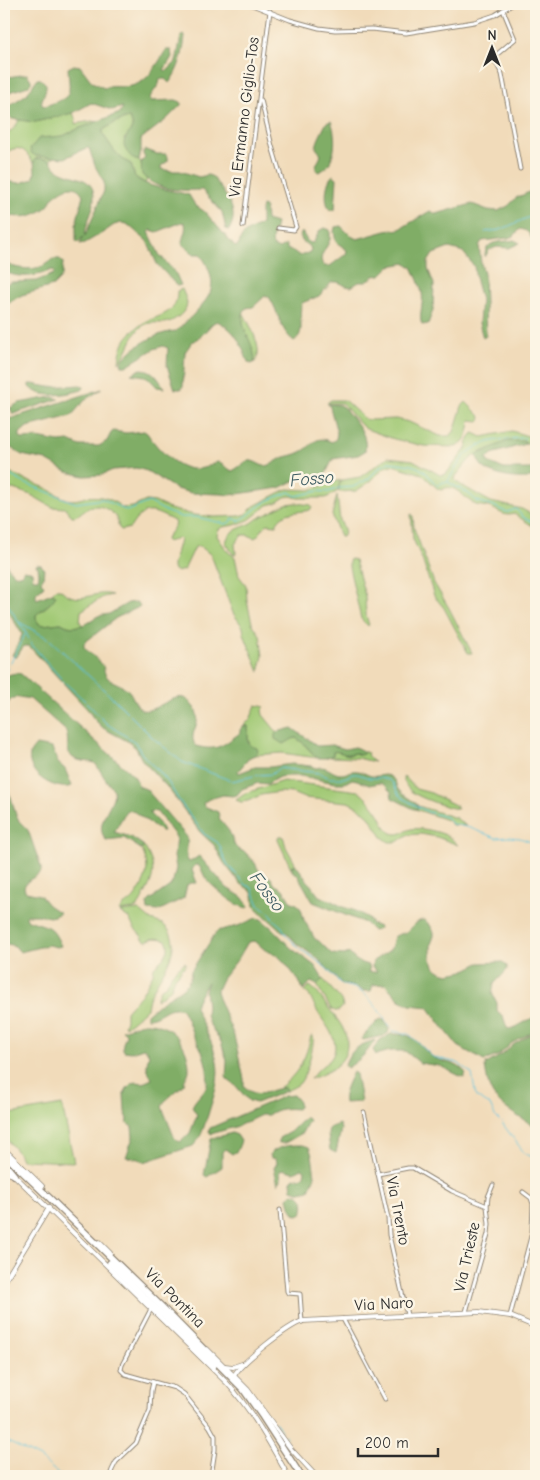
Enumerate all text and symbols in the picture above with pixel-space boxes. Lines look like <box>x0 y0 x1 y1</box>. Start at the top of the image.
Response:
north arrow <box>468 22 518 72</box>
text: N <box>487 27 497 44</box>
street label: Via Ermanno Giglio-Tos <box>225 36 263 198</box>
water label: Fosso <box>289 467 335 491</box>
water label: Fosso <box>245 868 289 916</box>
street label: Via Trento <box>383 1175 413 1247</box>
street label: Via Trieste <box>450 1220 484 1294</box>
street label: Via Pontina <box>142 1265 208 1331</box>
street label: Via Naro <box>354 1293 414 1315</box>
scale bar <box>358 1425 438 1457</box>
text: 200 m <box>365 1434 409 1452</box>

